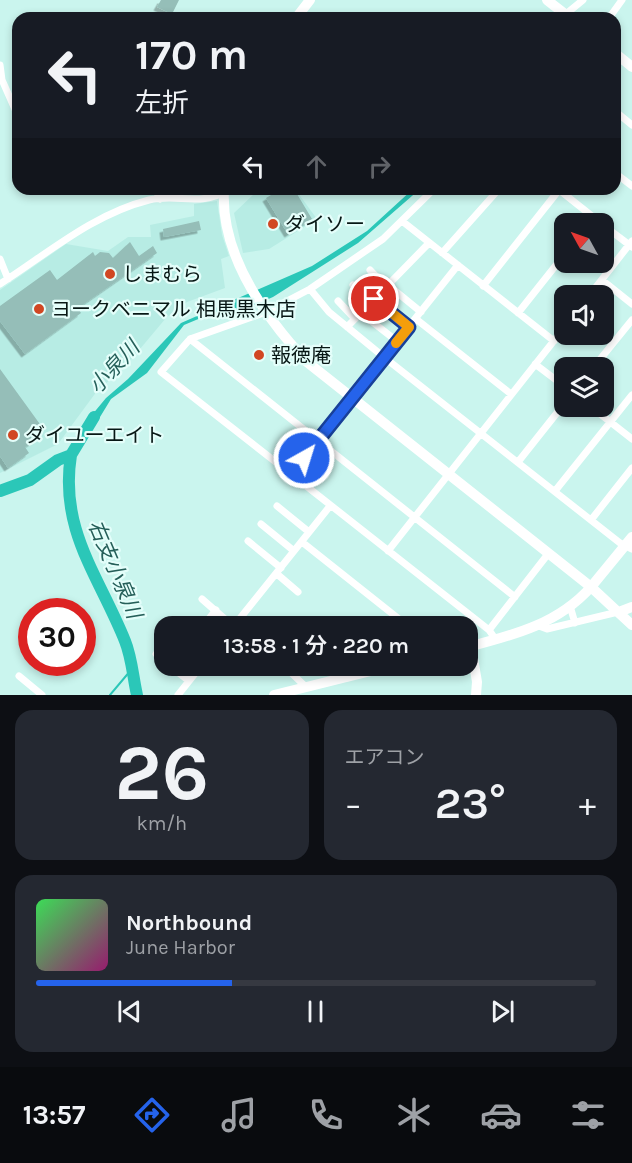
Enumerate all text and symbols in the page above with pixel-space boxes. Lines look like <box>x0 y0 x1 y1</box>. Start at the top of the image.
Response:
text: 170 m <box>135 30 248 80</box>
icon: left <box>36 36 114 114</box>
text: 左折 <box>135 87 189 119</box>
icon: left <box>237 150 270 183</box>
icon: ahead <box>300 150 333 183</box>
icon: right <box>363 150 396 183</box>
place label: ダイソー <box>285 213 365 236</box>
north arrow <box>554 213 614 273</box>
map controls <box>554 213 614 417</box>
marker: ダイソー <box>266 217 280 231</box>
place label: しまむら <box>122 263 202 286</box>
marker: しまむら <box>103 267 117 281</box>
pin <box>348 273 399 324</box>
icon: arrive <box>357 282 390 315</box>
button: sound <box>554 285 614 345</box>
place label: ヨークベニマル 相馬黒木店 <box>51 298 296 321</box>
marker: ヨークベニマル 相馬黒木店 <box>32 302 46 316</box>
water label: 小泉川 <box>84 334 146 398</box>
place label: 報徳庵 <box>271 344 331 367</box>
marker: 報徳庵 <box>252 348 266 362</box>
button: layers <box>554 357 614 417</box>
place label: ダイユーエイト <box>25 424 165 447</box>
position arrow <box>272 426 336 490</box>
marker: ダイユーエイト <box>6 428 20 442</box>
water label: 右支小泉川 <box>83 516 147 624</box>
speed limit sign: 30 <box>18 598 96 676</box>
text: 13:58 · 1 分 · 220 m <box>223 633 409 659</box>
text: 26 <box>114 727 209 819</box>
text: エアコン <box>345 746 425 769</box>
text: 23° <box>435 777 506 829</box>
text: − <box>345 785 362 823</box>
text: + <box>579 785 596 823</box>
text: km/h <box>136 812 187 835</box>
text: Northbound <box>126 910 252 936</box>
text: June Harbor <box>126 936 235 959</box>
icon: previous <box>113 995 146 1028</box>
icon: pause <box>299 995 332 1028</box>
icon: next <box>486 995 519 1028</box>
icon: directions <box>131 1094 173 1136</box>
icon: music <box>218 1094 260 1136</box>
icon: phone <box>305 1094 347 1136</box>
icon: climate <box>393 1094 435 1136</box>
icon: car <box>480 1094 522 1136</box>
icon: filters <box>567 1094 609 1136</box>
text: 13:57 <box>23 1099 85 1131</box>

